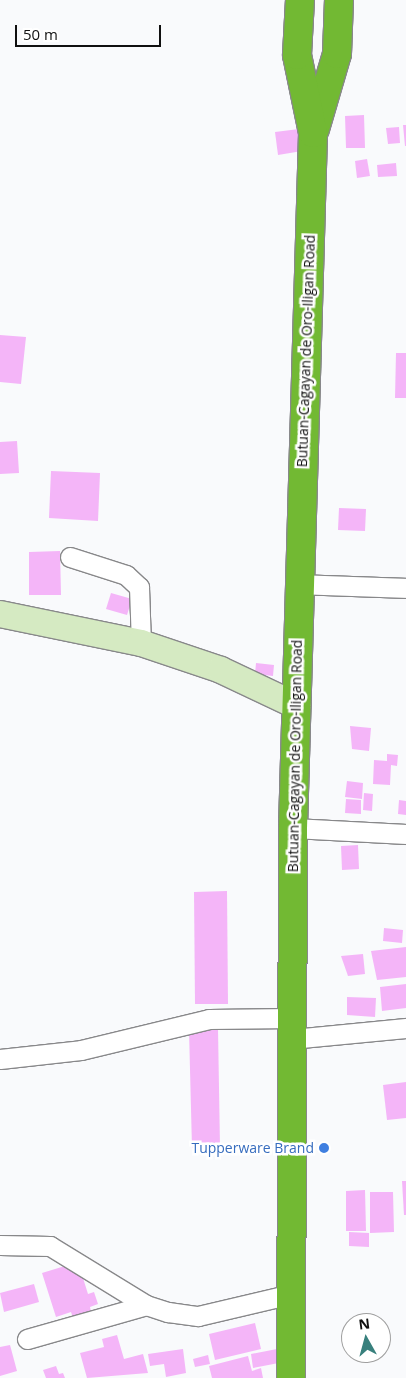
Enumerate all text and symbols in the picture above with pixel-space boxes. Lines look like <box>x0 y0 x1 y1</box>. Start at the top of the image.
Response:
scale bar <box>18 15 164 47</box>
text: 50 m <box>23 24 58 44</box>
street label: Butuan-Cagayan de Oro-Iligan Road <box>294 234 318 468</box>
street label: Butuan-Cagayan de Oro-Iligan Road <box>285 640 305 872</box>
place label: Tupperware Brand <box>191 1140 314 1156</box>
marker: Tupperware Brand <box>318 1142 330 1154</box>
north arrow <box>341 1313 391 1363</box>
text: N <box>357 1313 371 1334</box>

